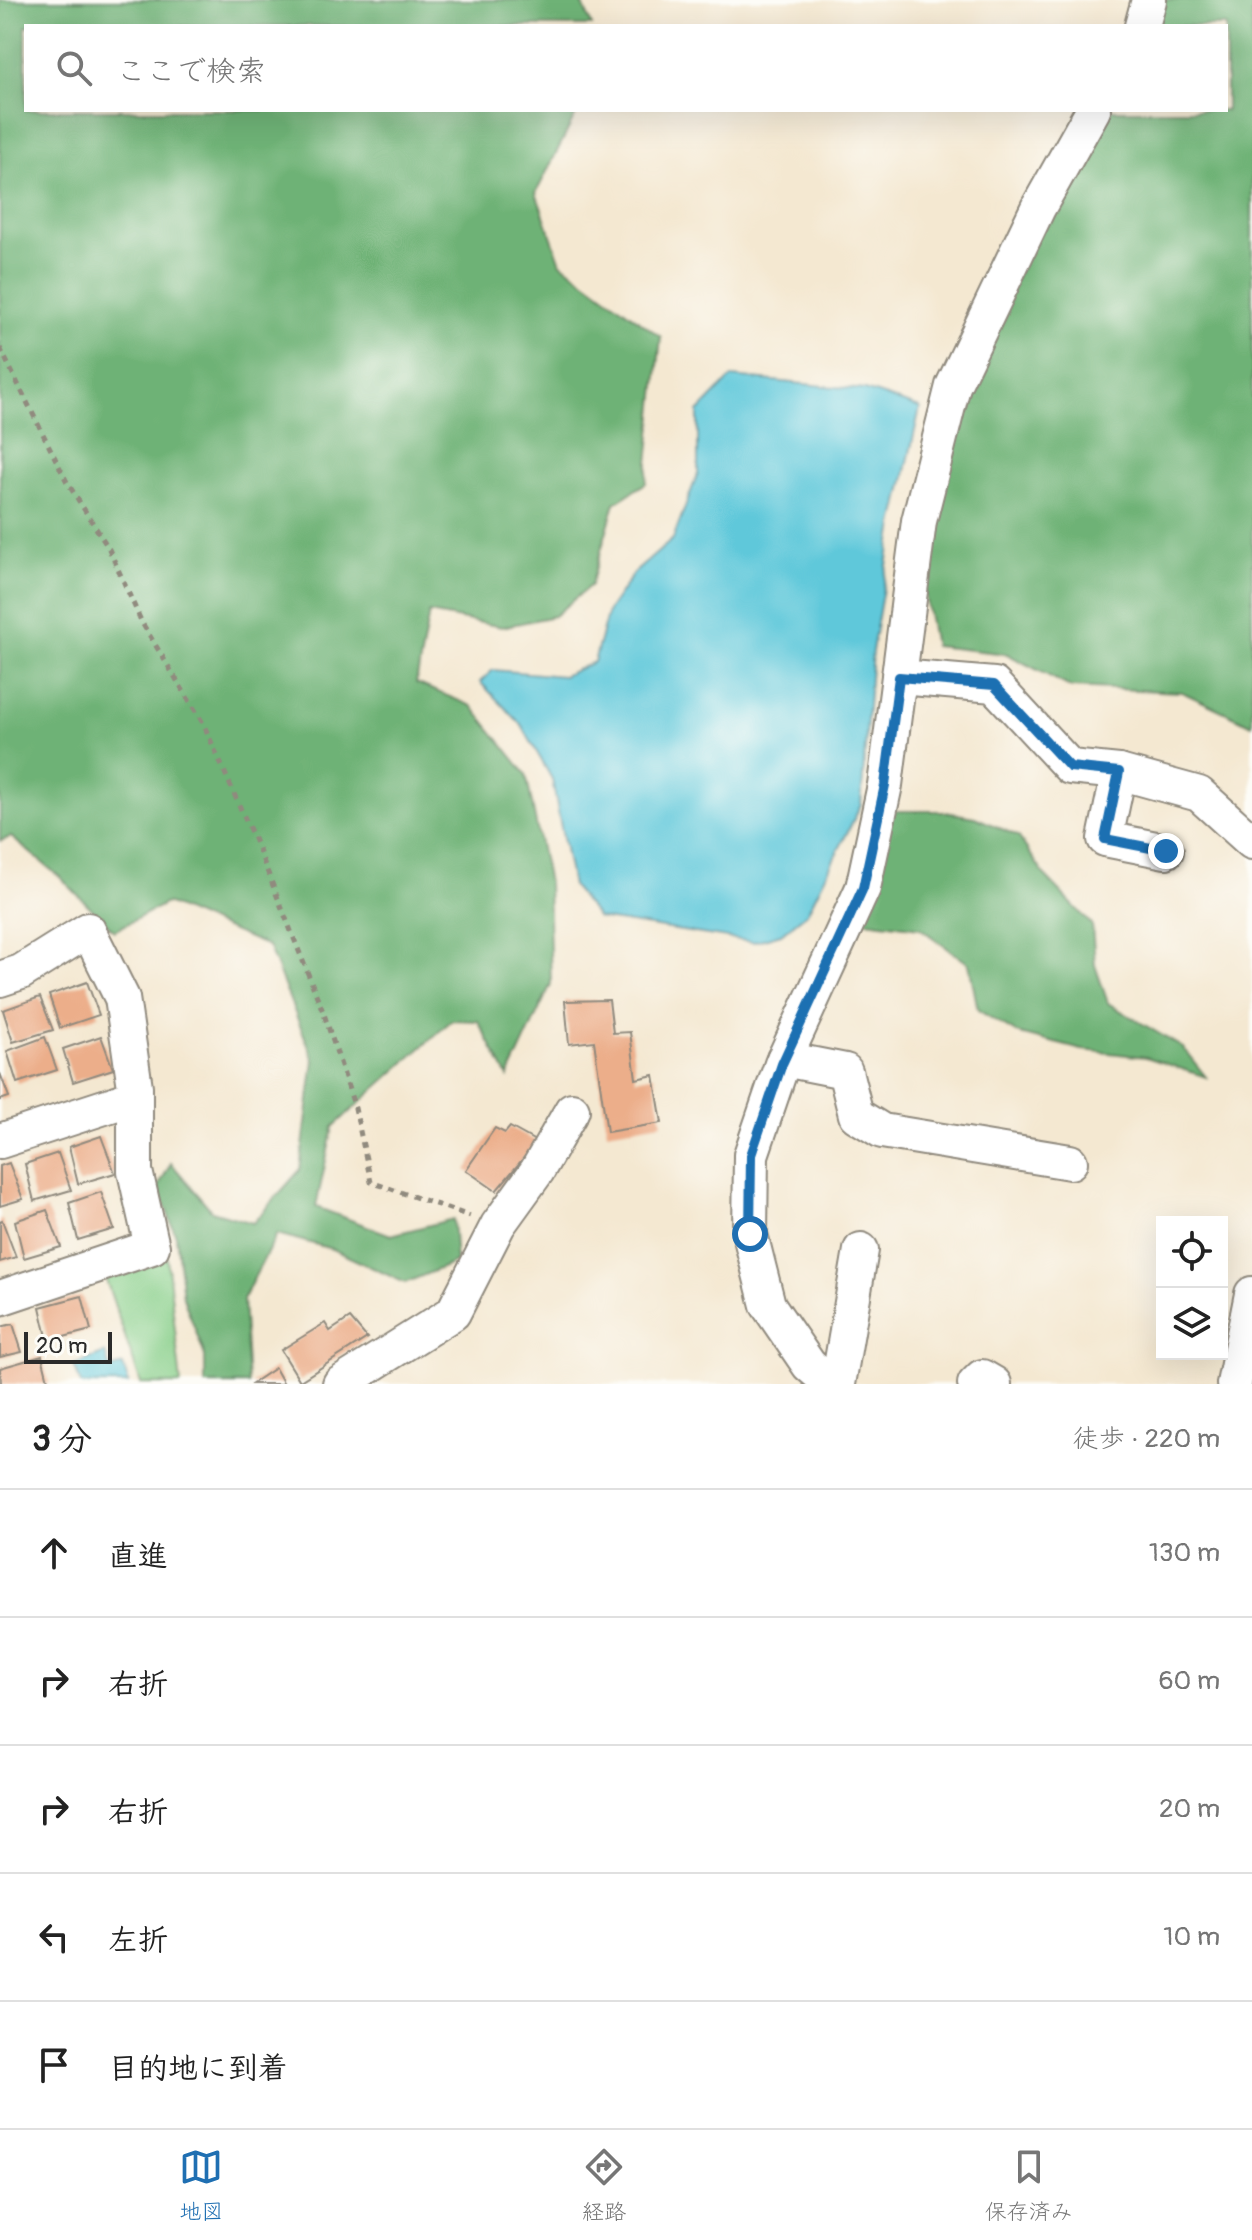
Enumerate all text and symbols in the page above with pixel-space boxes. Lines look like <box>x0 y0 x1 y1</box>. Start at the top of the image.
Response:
search box <box>24 24 1228 112</box>
icon: search <box>52 46 96 90</box>
text: ここで検索 <box>116 53 266 90</box>
route end <box>1148 833 1184 869</box>
route start <box>732 1216 768 1252</box>
map controls <box>1156 1216 1228 1360</box>
button: locate <box>1156 1216 1228 1288</box>
button: layers <box>1156 1288 1228 1360</box>
scale bar <box>24 1328 112 1364</box>
text: 20 m <box>36 1332 88 1360</box>
text: 3 分 <box>32 1418 92 1461</box>
text: 徒歩 · 220 m <box>1073 1423 1220 1455</box>
icon: ahead <box>32 1531 76 1575</box>
text: 130 m <box>1149 1537 1220 1569</box>
text: 直進 <box>108 1538 168 1575</box>
icon: right <box>32 1659 76 1703</box>
text: 60 m <box>1158 1665 1220 1697</box>
text: 右折 <box>108 1666 168 1703</box>
icon: right <box>32 1787 76 1831</box>
text: 20 m <box>1159 1793 1220 1825</box>
text: 右折 <box>108 1794 168 1831</box>
icon: left <box>32 1915 76 1959</box>
text: 10 m <box>1163 1921 1220 1953</box>
text: 左折 <box>108 1922 168 1959</box>
icon: arrive <box>32 2043 76 2087</box>
text: 目的地に到着 <box>108 2050 288 2087</box>
tab: 地図 <box>179 2145 223 2226</box>
tab: 経路 <box>582 2145 626 2226</box>
tab: 保存済み <box>985 2145 1073 2226</box>

